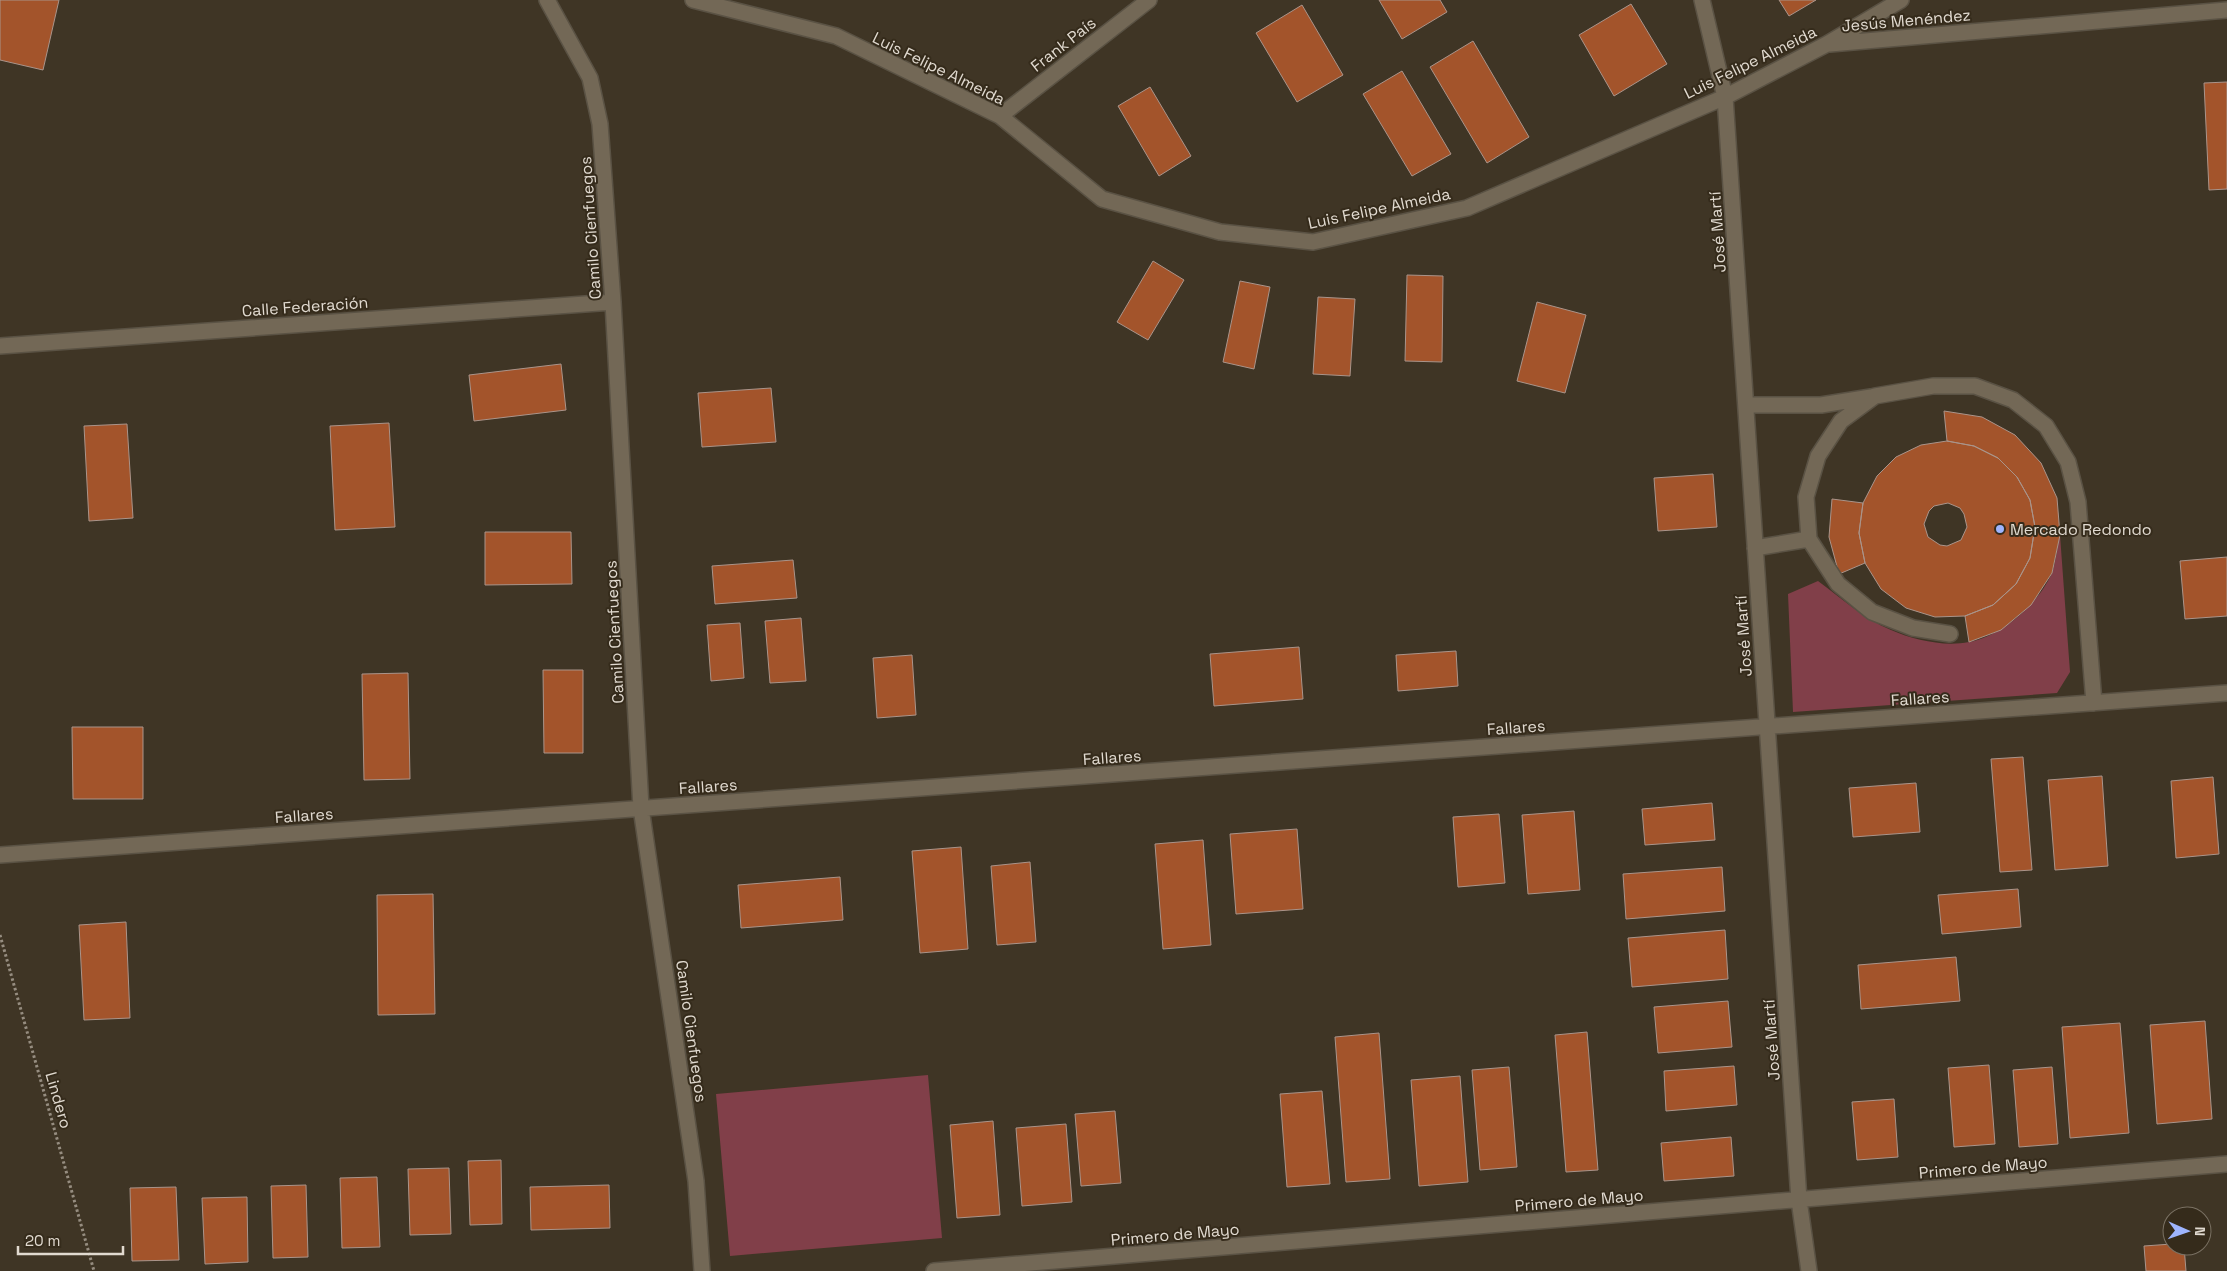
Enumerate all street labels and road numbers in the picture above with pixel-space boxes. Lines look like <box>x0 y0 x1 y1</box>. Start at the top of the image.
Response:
street label: Jesús Menéndez <box>1841 4 1971 37</box>
street label: Frank País <box>1026 12 1100 76</box>
street label: Luis Felipe Almeida <box>1680 21 1820 104</box>
street label: Luis Felipe Almeida <box>869 27 1009 110</box>
street label: Camilo Cienfuegos <box>575 156 606 300</box>
street label: Luis Felipe Almeida <box>1306 183 1452 234</box>
street label: José Martí <box>1704 191 1731 273</box>
street label: Calle Federación <box>241 292 369 321</box>
street label: Camilo Cienfuegos <box>600 560 629 704</box>
street label: José Martí <box>1730 595 1757 677</box>
street label: Fallares <box>1890 686 1950 711</box>
street label: Fallares <box>1486 715 1546 740</box>
street label: Fallares <box>1082 745 1142 770</box>
street label: Fallares <box>678 774 738 799</box>
street label: Fallares <box>274 803 334 828</box>
street label: Camilo Cienfuegos <box>671 959 712 1103</box>
street label: José Martí <box>1758 999 1785 1081</box>
street label: Lindero <box>40 1069 77 1131</box>
street label: Primero de Mayo <box>1918 1151 2048 1184</box>
street label: Primero de Mayo <box>1514 1184 1644 1217</box>
street label: Primero de Mayo <box>1110 1218 1240 1251</box>

